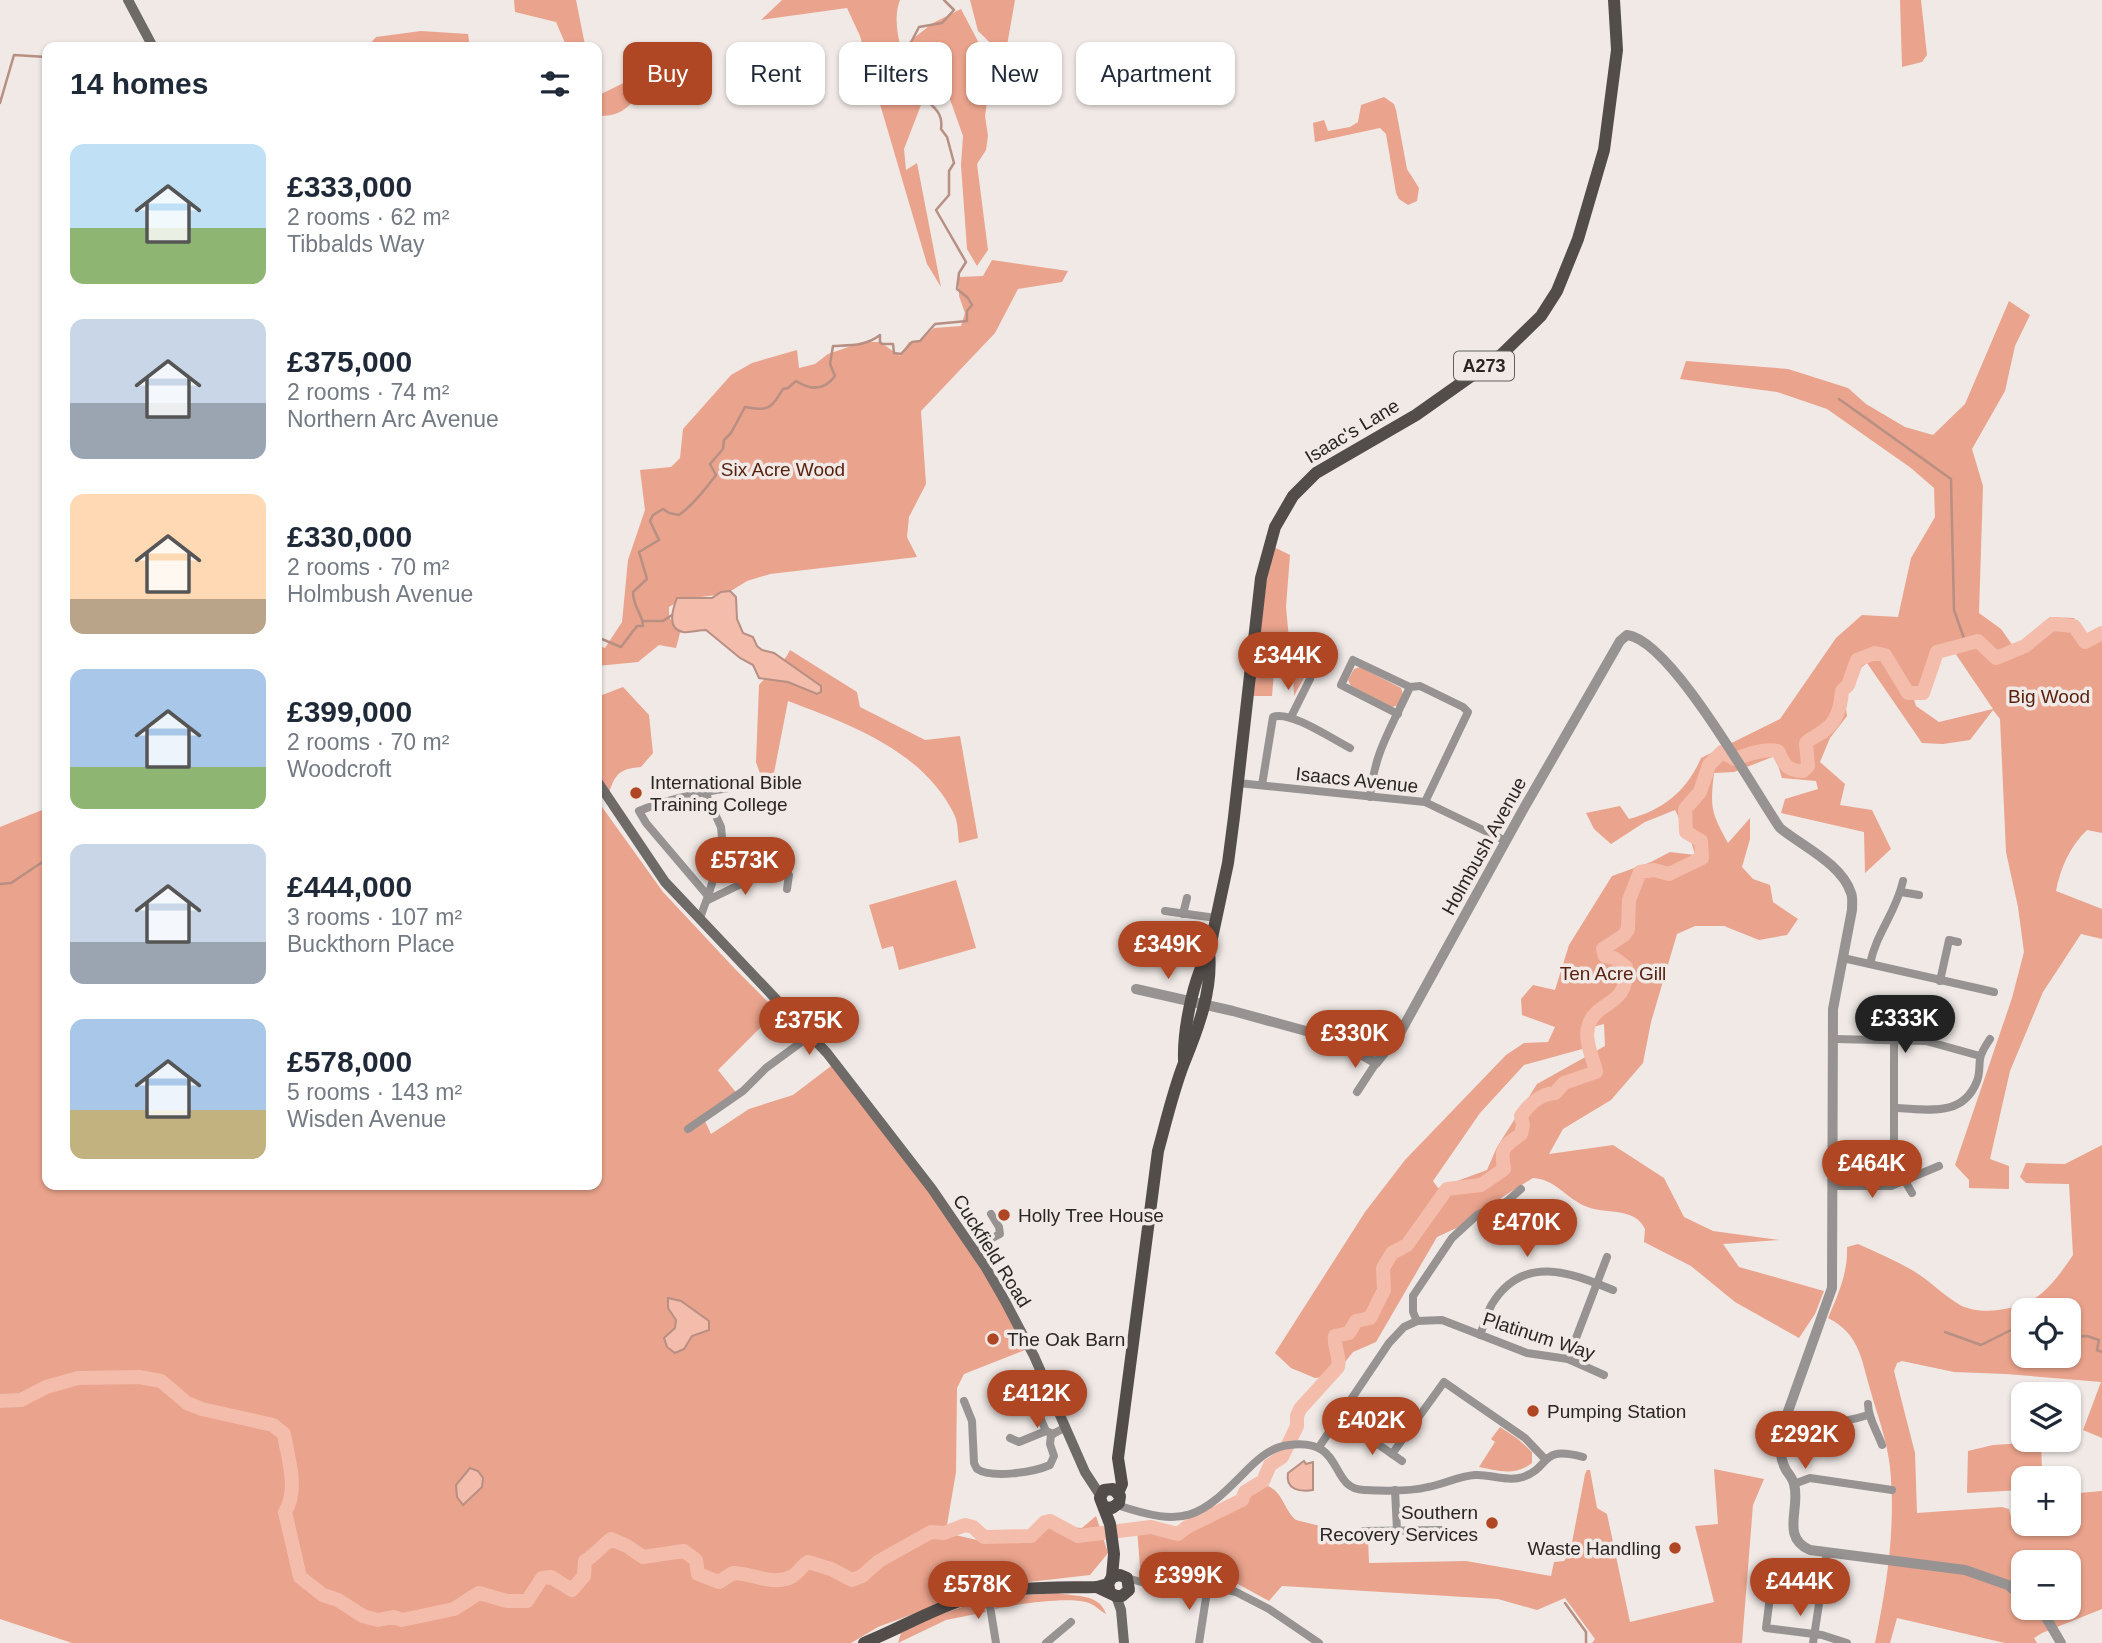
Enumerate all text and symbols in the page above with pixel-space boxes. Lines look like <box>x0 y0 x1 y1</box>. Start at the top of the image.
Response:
chip: Buy <box>623 42 712 105</box>
chip: Rent <box>726 42 825 105</box>
chip: Filters <box>839 42 952 105</box>
chip: New <box>966 42 1062 105</box>
chip: Apartment <box>1076 42 1235 105</box>
icon: filters <box>536 65 574 103</box>
text: 14 homes <box>70 67 208 100</box>
text: £333,000 <box>287 170 412 203</box>
icon: home <box>126 172 210 256</box>
text: 2 rooms · 62 m² <box>287 204 449 230</box>
text: Tibbalds Way <box>287 231 425 257</box>
text: £375,000 <box>287 345 412 378</box>
icon: home <box>126 347 210 431</box>
road number: A273 <box>1454 352 1514 380</box>
text: 2 rooms · 74 m² <box>287 379 449 405</box>
street label: Isaac's Lane <box>1301 395 1403 467</box>
text: Northern Arc Avenue <box>287 406 499 432</box>
park label: Six Acre Wood <box>721 459 845 480</box>
text: £330,000 <box>287 520 412 553</box>
icon: home <box>126 522 210 606</box>
text: 2 rooms · 70 m² <box>287 554 449 580</box>
text: Holmbush Avenue <box>287 581 473 607</box>
pin: £344K <box>1239 632 1337 692</box>
text: £344K <box>1254 642 1322 668</box>
park label: Big Wood <box>2008 686 2090 707</box>
text: £399,000 <box>287 695 412 728</box>
icon: home <box>126 697 210 781</box>
text: 2 rooms · 70 m² <box>287 729 449 755</box>
text: Woodcroft <box>287 756 391 782</box>
street label: Isaacs Avenue <box>1295 763 1419 797</box>
place label: International Bible Training College <box>650 772 802 815</box>
street label: Holmbush Avenue <box>1438 774 1530 918</box>
marker: International Bible Training College <box>628 785 644 801</box>
pin: £573K <box>696 838 794 897</box>
text: £573K <box>711 847 779 873</box>
text: £444,000 <box>287 870 412 903</box>
icon: home <box>126 872 210 956</box>
text: 3 rooms · 107 m² <box>287 904 462 930</box>
pin: £349K <box>1119 922 1217 981</box>
text: Buckthorn Place <box>287 931 454 957</box>
text: £349K <box>1134 931 1202 957</box>
park label: Ten Acre Gill <box>1560 963 1666 984</box>
pin: £333K <box>1856 996 1954 1055</box>
pin: £375K <box>760 998 858 1057</box>
text: £333K <box>1871 1005 1939 1031</box>
text: £375K <box>775 1007 843 1033</box>
pin: £330K <box>1306 1010 1404 1070</box>
text: £330K <box>1321 1020 1389 1046</box>
text: £578,000 <box>287 1045 412 1078</box>
icon: home <box>126 1047 210 1131</box>
text: 5 rooms · 143 m² <box>287 1079 462 1105</box>
text: Wisden Avenue <box>287 1106 446 1132</box>
pin: £464K <box>1823 1140 1921 1200</box>
text: £464K <box>1838 1150 1906 1176</box>
street label: Cuckfield Road <box>949 1191 1035 1311</box>
pin: £470K <box>1478 1200 1576 1259</box>
place label: Holly Tree House <box>1018 1205 1164 1226</box>
marker: Holly Tree House <box>996 1207 1012 1223</box>
text: £470K <box>1493 1209 1561 1235</box>
map controls <box>2011 1298 2081 1620</box>
button: locate <box>2011 1298 2081 1368</box>
street label: Platinum Way <box>1480 1308 1598 1364</box>
place label: The Oak Barn <box>1007 1329 1125 1350</box>
marker: The Oak Barn <box>985 1331 1001 1347</box>
pin: £412K <box>988 1370 1086 1430</box>
text: £412K <box>1003 1380 1071 1406</box>
button: layers <box>2011 1382 2081 1452</box>
pin: £402K <box>1323 1398 1421 1457</box>
place label: Pumping Station <box>1547 1401 1686 1422</box>
marker: Pumping Station <box>1525 1403 1541 1419</box>
text: £402K <box>1338 1407 1406 1433</box>
pin: £292K <box>1756 1412 1854 1471</box>
text: £292K <box>1771 1421 1839 1447</box>
button: + <box>2011 1466 2081 1536</box>
place label: Southern Recovery Services <box>1320 1502 1478 1545</box>
marker: Southern Recovery Services <box>1484 1515 1500 1531</box>
place label: Waste Handling <box>1528 1538 1661 1559</box>
marker: Waste Handling <box>1667 1540 1683 1556</box>
button: − <box>2011 1550 2081 1620</box>
pin: £399K <box>1140 1552 1238 1612</box>
pin: £444K <box>1751 1558 1849 1618</box>
pin: £578K <box>929 1562 1027 1621</box>
text: £399K <box>1155 1562 1223 1588</box>
text: £444K <box>1766 1568 1834 1594</box>
text: £578K <box>944 1571 1012 1597</box>

